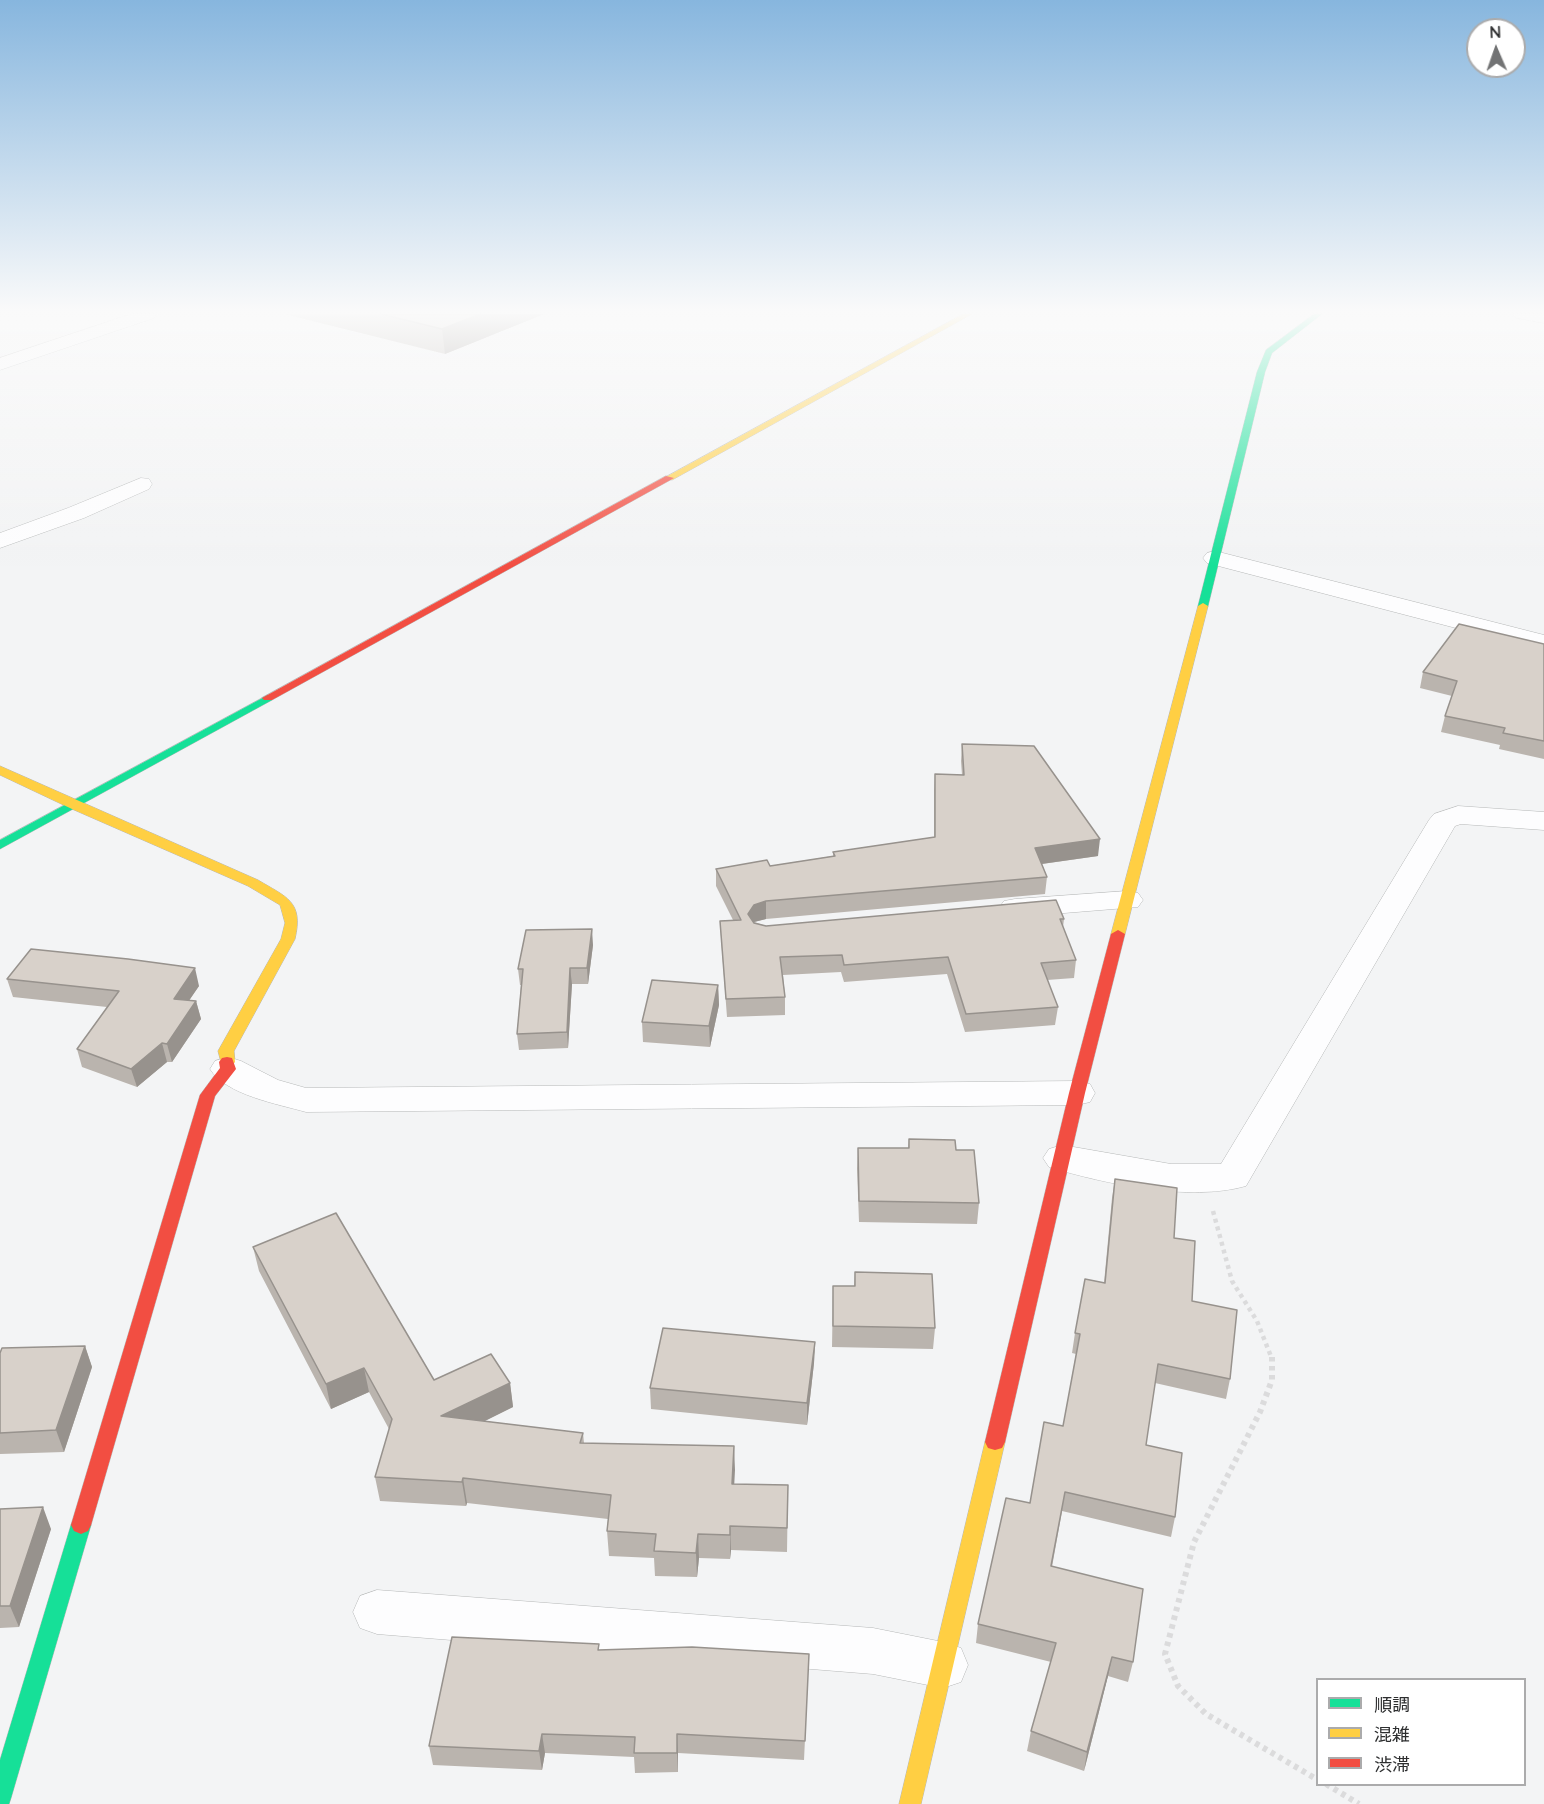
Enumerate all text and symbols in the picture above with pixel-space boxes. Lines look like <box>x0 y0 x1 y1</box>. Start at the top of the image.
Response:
north arrow <box>1466 18 1526 78</box>
text: N <box>1489 22 1502 42</box>
legend <box>1316 1678 1526 1786</box>
text: 順調 <box>1374 1693 1410 1716</box>
text: 混雑 <box>1374 1723 1410 1746</box>
text: 渋滞 <box>1374 1753 1410 1776</box>

